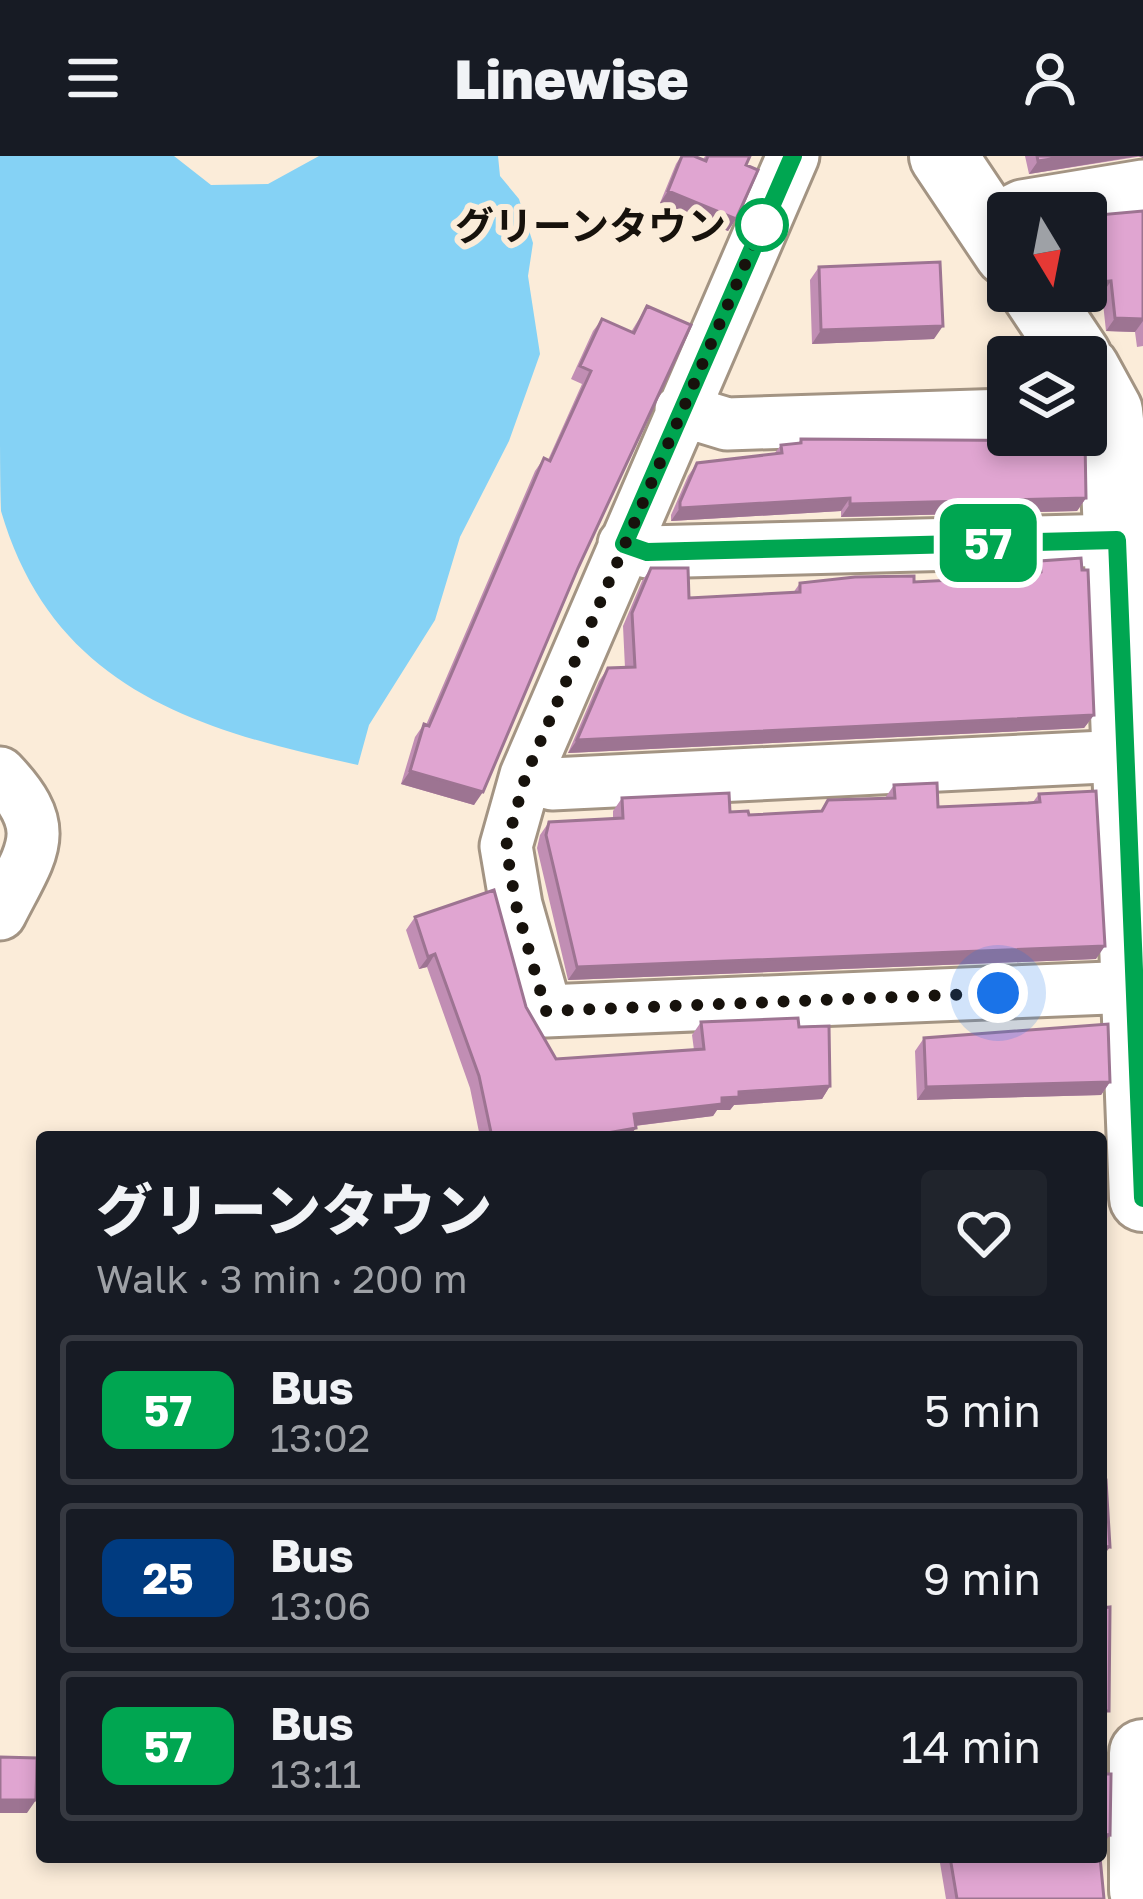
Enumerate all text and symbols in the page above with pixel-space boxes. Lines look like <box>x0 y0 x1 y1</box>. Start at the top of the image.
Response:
icon: menu <box>60 45 126 111</box>
icon: person <box>1017 45 1083 111</box>
text: Linewise <box>454 46 689 111</box>
north arrow <box>987 192 1107 312</box>
map controls <box>987 192 1107 456</box>
marker: グリーンタウン <box>737 200 787 250</box>
place label: グリーンタウン <box>455 202 726 249</box>
button: layers <box>987 336 1107 456</box>
line badge: 57 <box>934 504 1042 582</box>
text: 57 <box>964 518 1012 568</box>
your location <box>968 963 1028 1023</box>
button: heart <box>921 1170 1047 1296</box>
text: グリーンタウン <box>96 1175 492 1244</box>
text: Walk · 3 min · 200 m <box>96 1255 468 1302</box>
text: Bus <box>270 1360 354 1414</box>
text: 5 min <box>924 1383 1041 1437</box>
text: 57 <box>144 1385 192 1435</box>
text: 13:02 <box>270 1414 370 1461</box>
text: Bus <box>270 1528 354 1582</box>
text: 9 min <box>923 1551 1041 1605</box>
text: 25 <box>142 1553 194 1603</box>
text: 13:06 <box>270 1582 371 1629</box>
text: Bus <box>270 1696 354 1750</box>
text: 14 min <box>901 1719 1041 1773</box>
text: 57 <box>144 1721 192 1771</box>
text: 13:11 <box>270 1750 361 1797</box>

